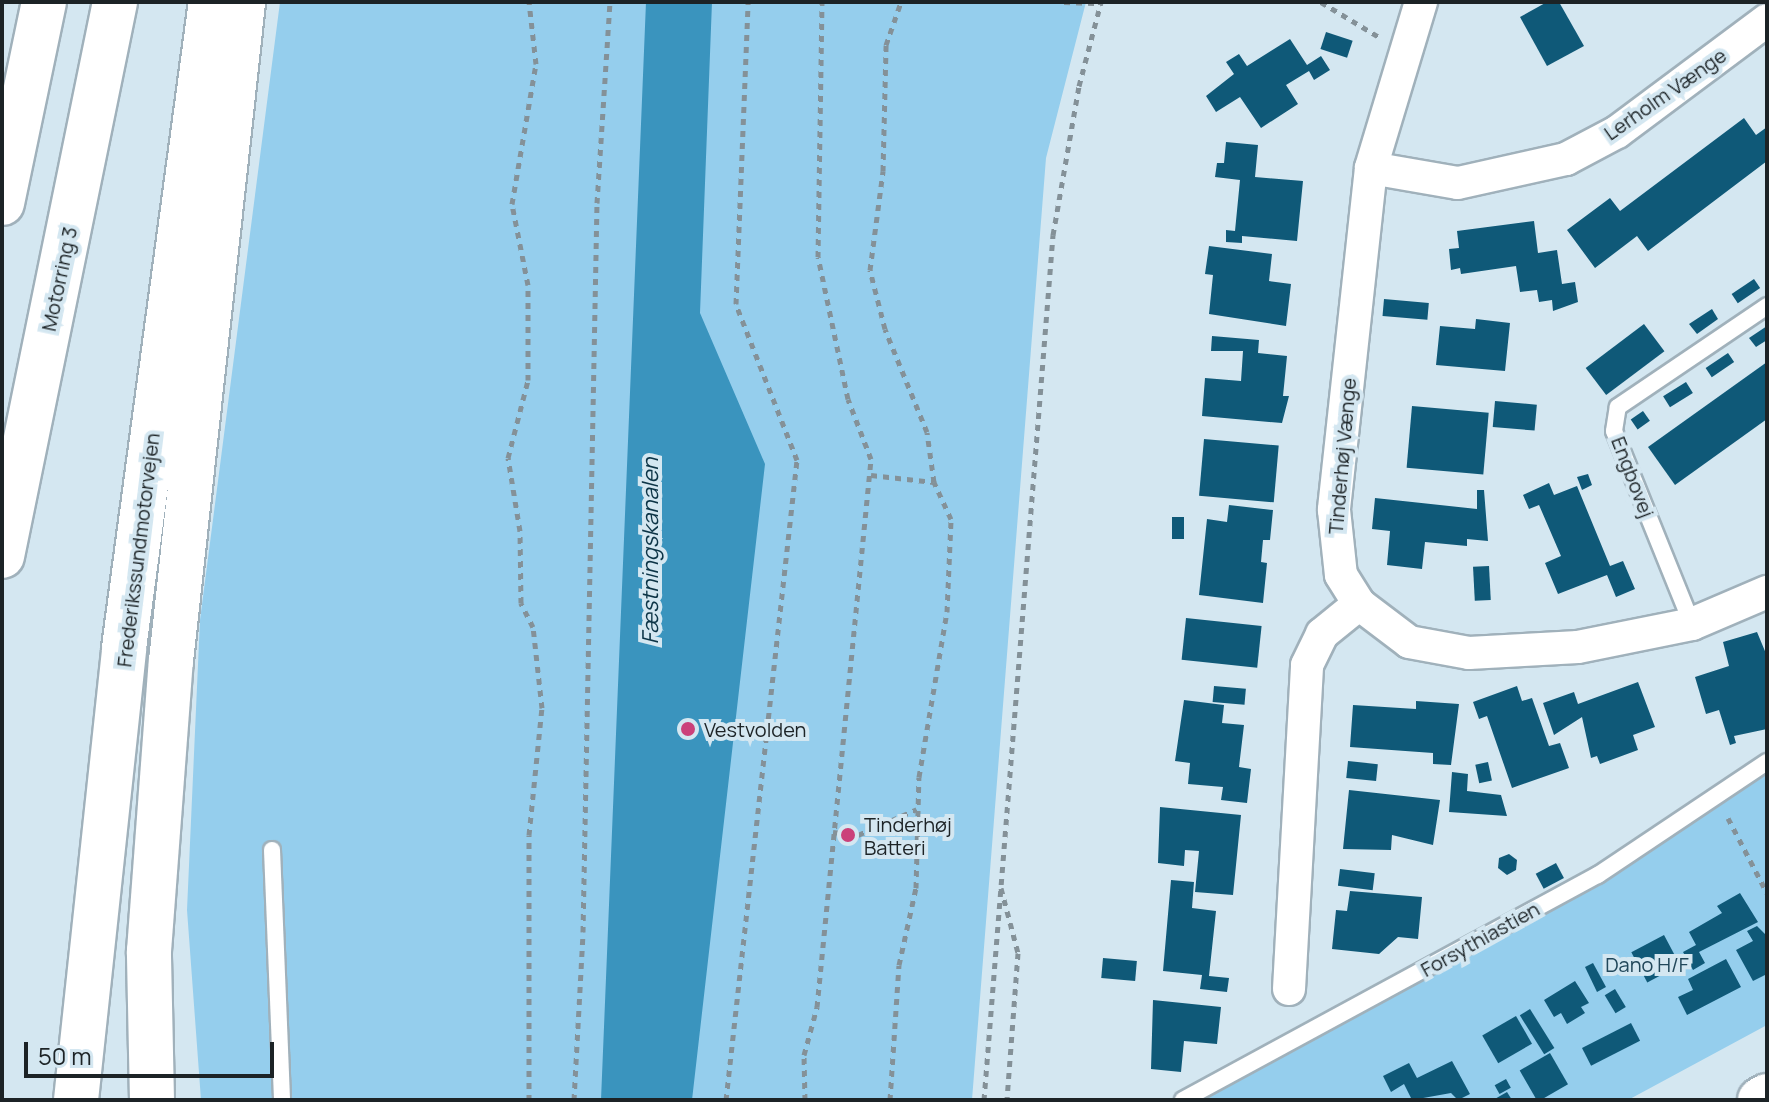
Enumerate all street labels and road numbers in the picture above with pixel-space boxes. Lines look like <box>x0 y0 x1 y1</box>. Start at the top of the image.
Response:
street label: Lerholm Vænge <box>1599 43 1731 145</box>
street label: Motorring 3 <box>36 225 82 333</box>
street label: Tinderhøj Vænge <box>1323 377 1361 535</box>
street label: Frederikssundmotorvejen <box>112 432 164 668</box>
street label: Engbovej <box>1607 433 1659 521</box>
street label: Forsythiastien <box>1416 897 1544 981</box>

